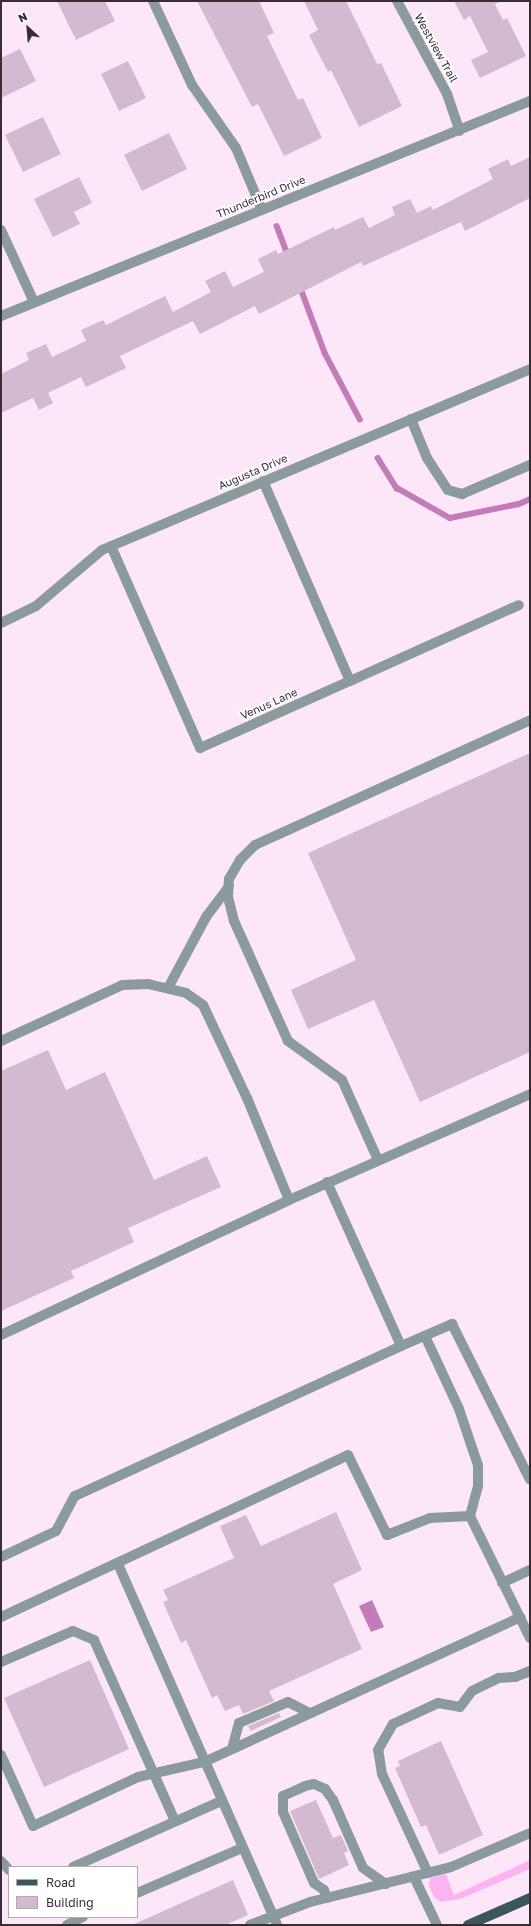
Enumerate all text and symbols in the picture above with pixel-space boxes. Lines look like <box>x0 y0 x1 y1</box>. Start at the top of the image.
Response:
north arrow <box>8 8 48 48</box>
text: N <box>16 9 29 24</box>
street label: Westview Trail <box>412 11 460 85</box>
street label: Thunderbird Drive <box>214 173 308 221</box>
street label: Augusta Drive <box>217 452 289 492</box>
street label: Venus Lane <box>239 686 299 722</box>
legend <box>8 1866 138 1918</box>
text: Road <box>46 1875 75 1890</box>
text: Building <box>46 1895 94 1910</box>

